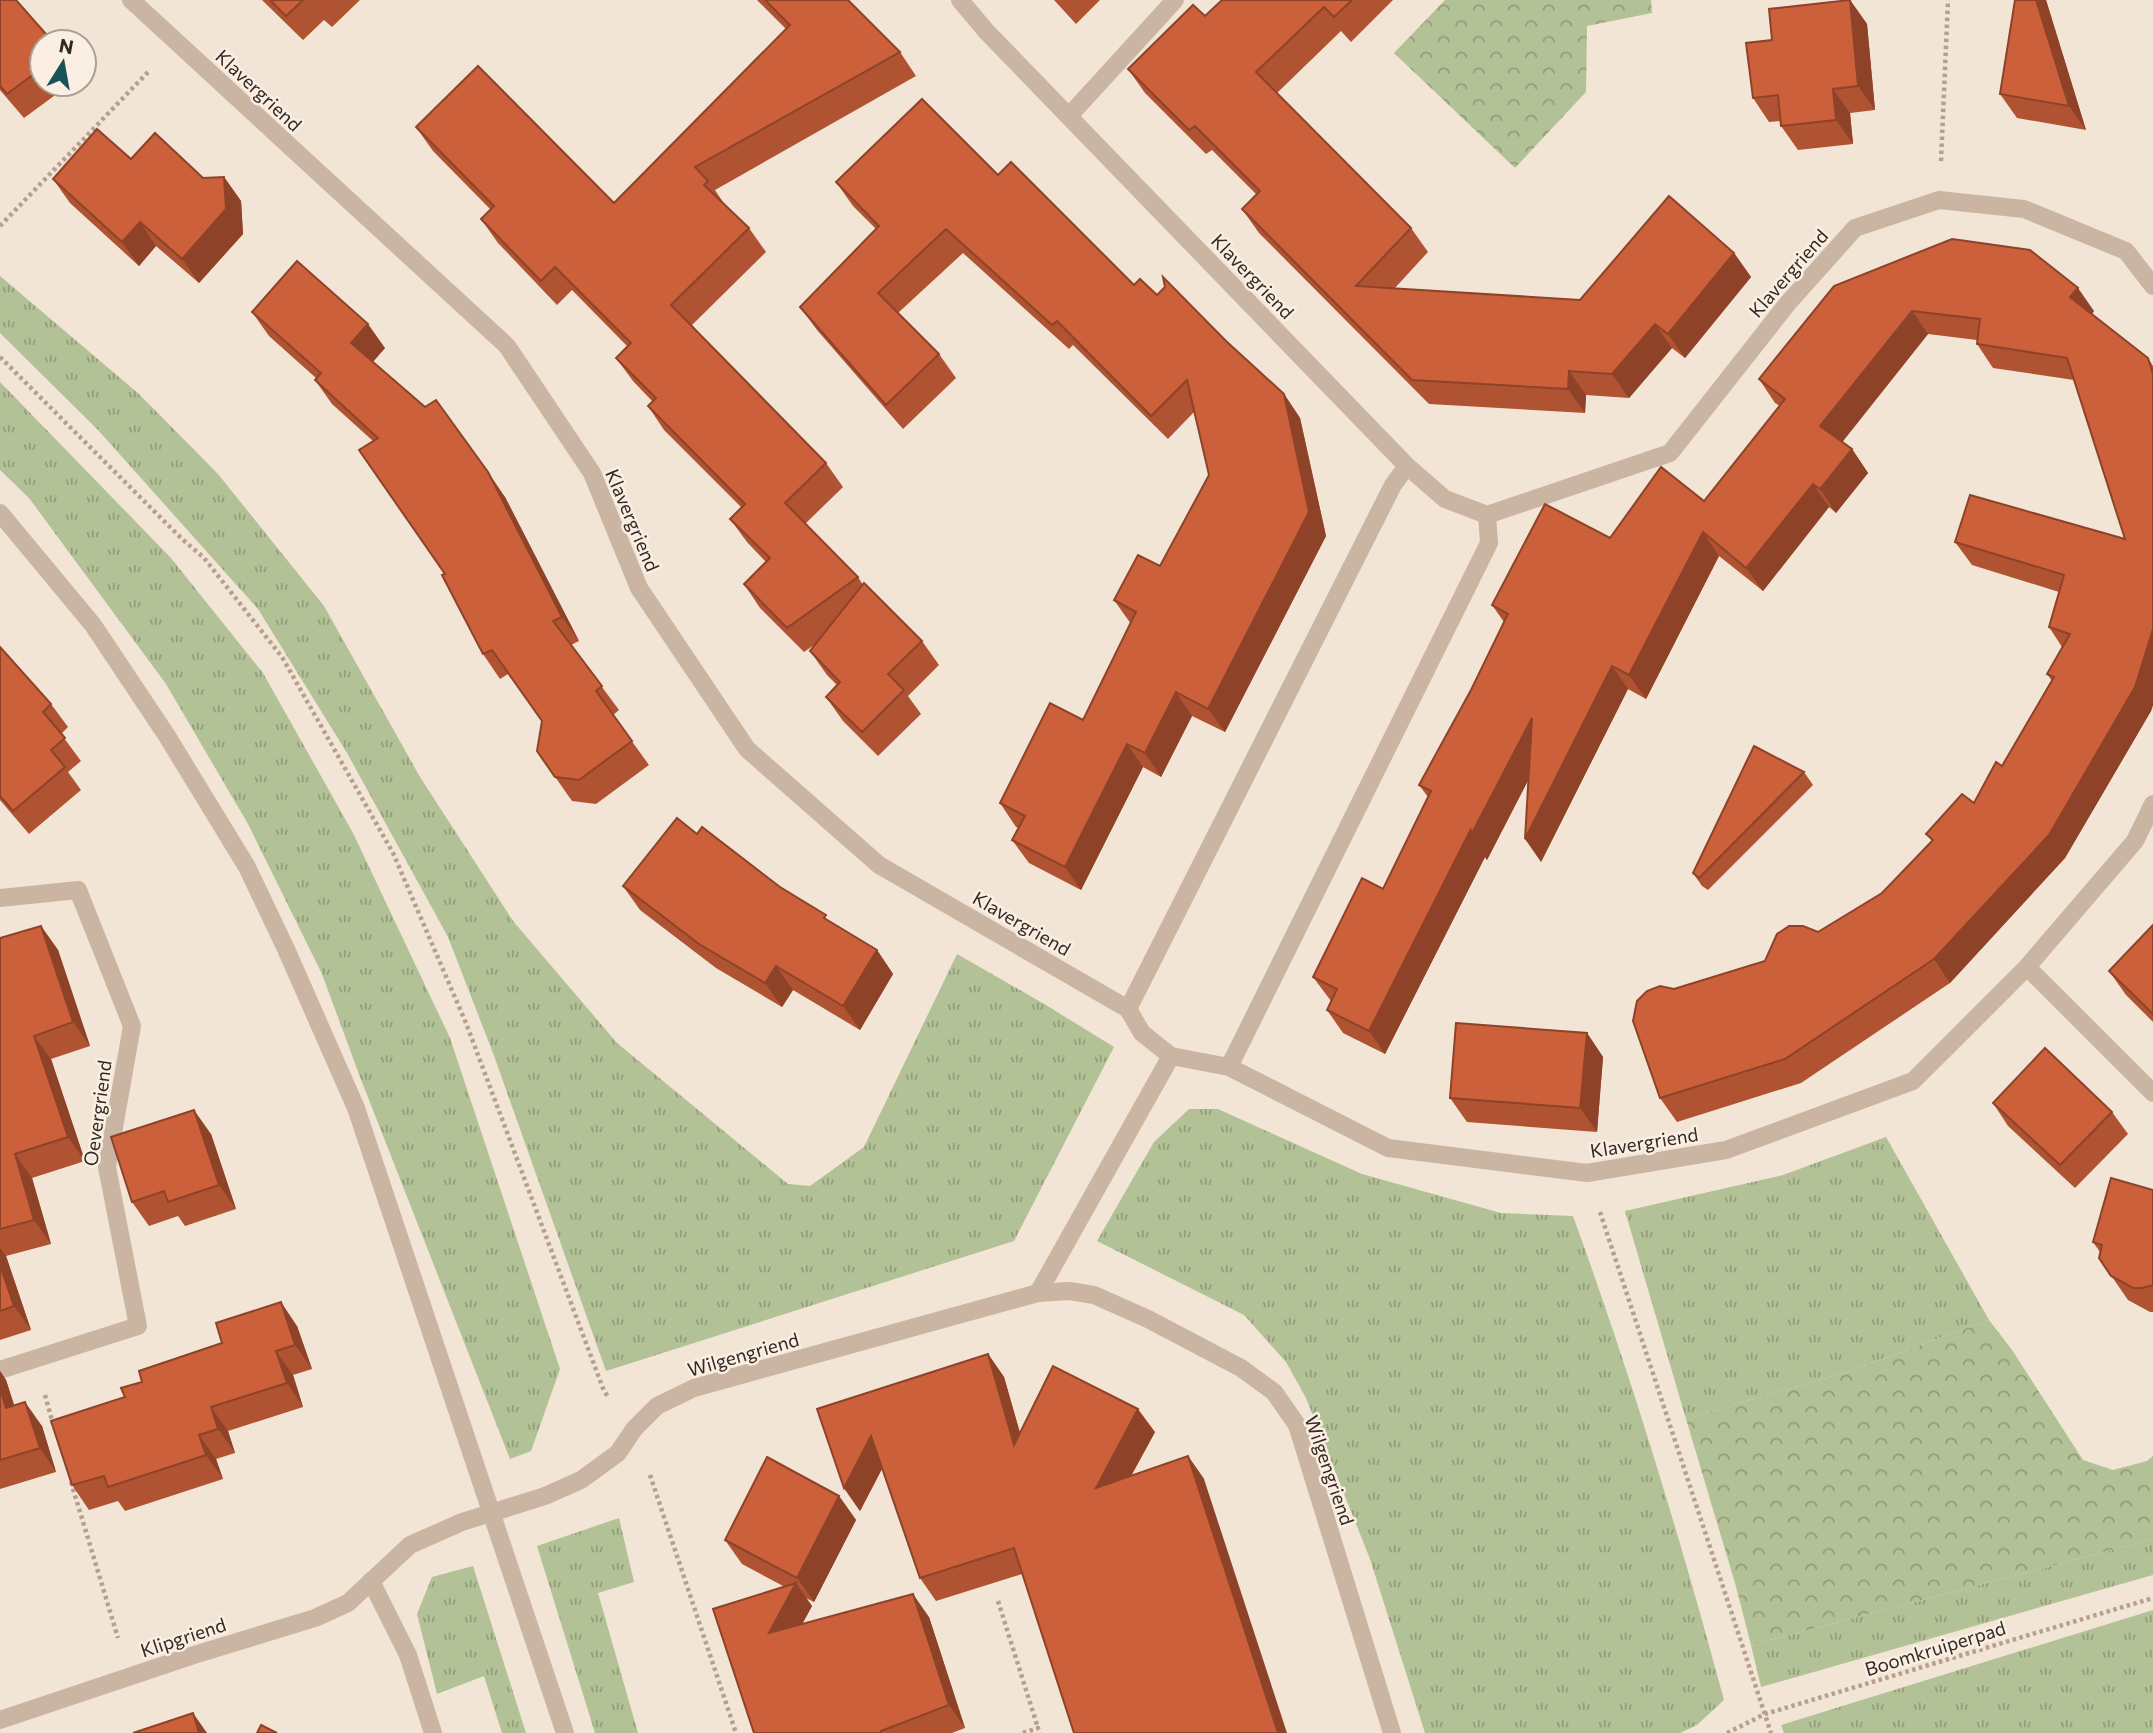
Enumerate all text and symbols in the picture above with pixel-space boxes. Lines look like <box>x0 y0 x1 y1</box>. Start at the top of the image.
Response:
north arrow <box>28 28 98 98</box>
text: N <box>57 33 76 58</box>
street label: Klavergriend <box>211 44 307 136</box>
street label: Klavergriend <box>1744 224 1832 322</box>
street label: Klavergriend <box>1207 229 1299 323</box>
street label: Klavergriend <box>601 465 665 575</box>
street label: Klavergriend <box>969 886 1075 960</box>
street label: Oevergriend <box>78 1058 116 1168</box>
street label: Klavergriend <box>1588 1122 1700 1162</box>
street label: Wilgengriend <box>685 1327 801 1381</box>
street label: Wilgengriend <box>1300 1412 1360 1528</box>
street label: Klipgriend <box>137 1612 229 1662</box>
street label: Boomkruiperpad <box>1862 1616 2008 1680</box>

